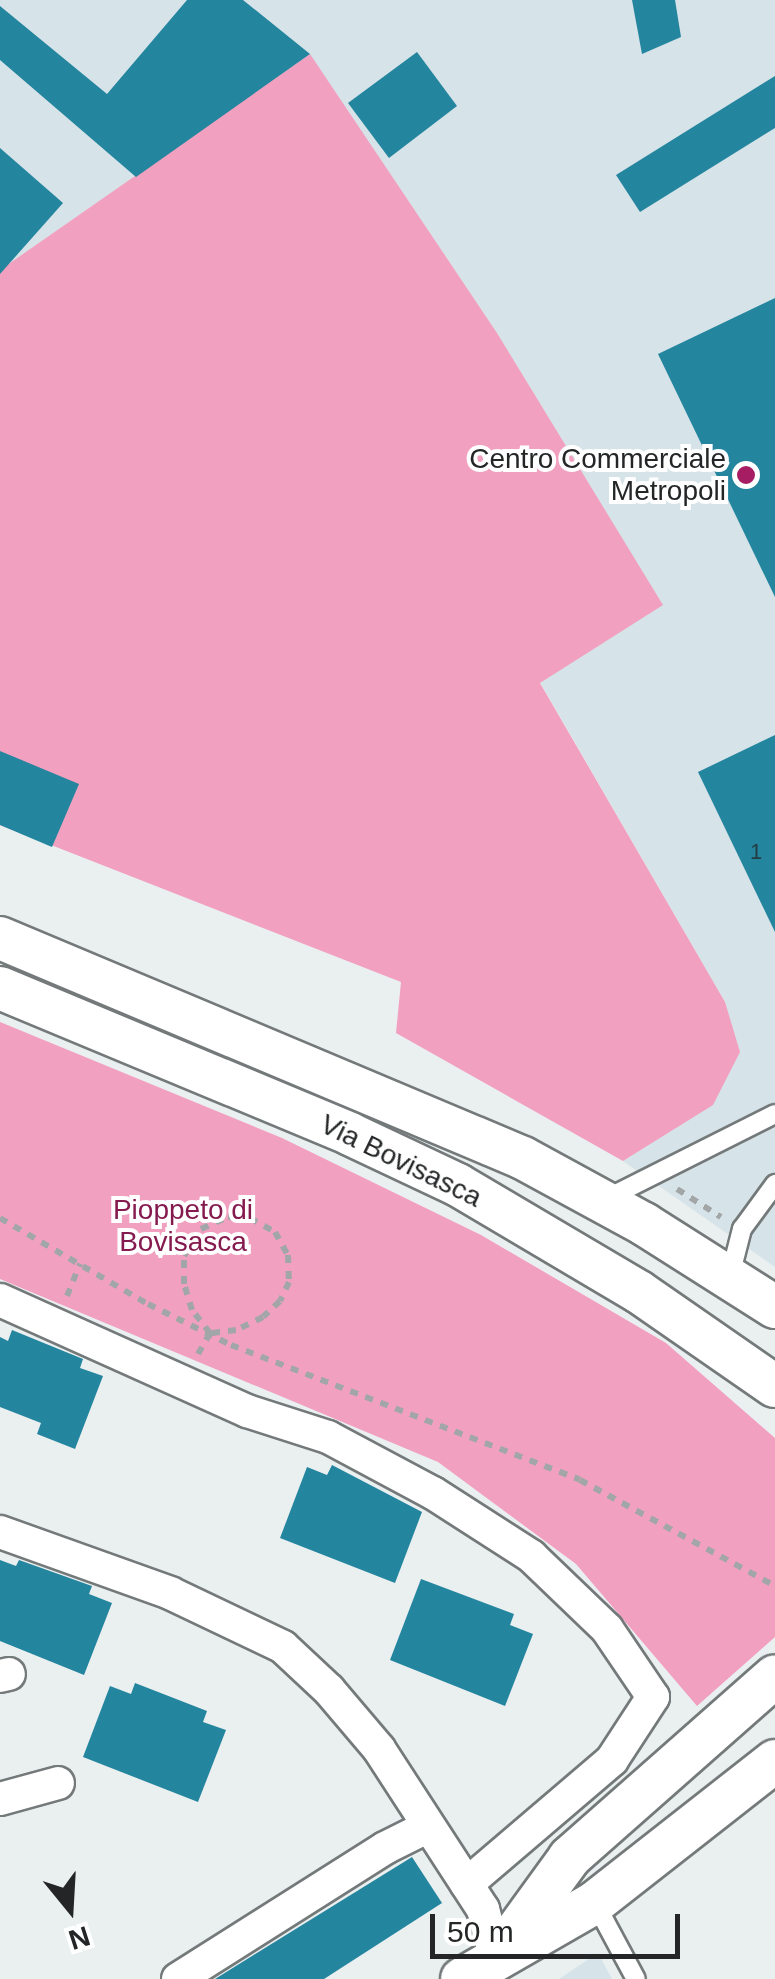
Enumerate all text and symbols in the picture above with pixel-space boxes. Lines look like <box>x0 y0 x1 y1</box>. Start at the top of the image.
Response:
place label: Centro Commerciale Metropoli <box>469 442 726 508</box>
marker: Centro Commerciale Metropoli <box>735 464 757 486</box>
house number: 1 <box>750 839 762 865</box>
street label: Via Bovisasca <box>315 1107 487 1215</box>
park label: Pioppeto di Bovisasca <box>113 1193 253 1259</box>
north arrow <box>20 1859 120 1959</box>
scale bar <box>435 1894 685 1956</box>
text: 50 m <box>447 1915 514 1948</box>
text: N <box>65 1920 94 1956</box>

